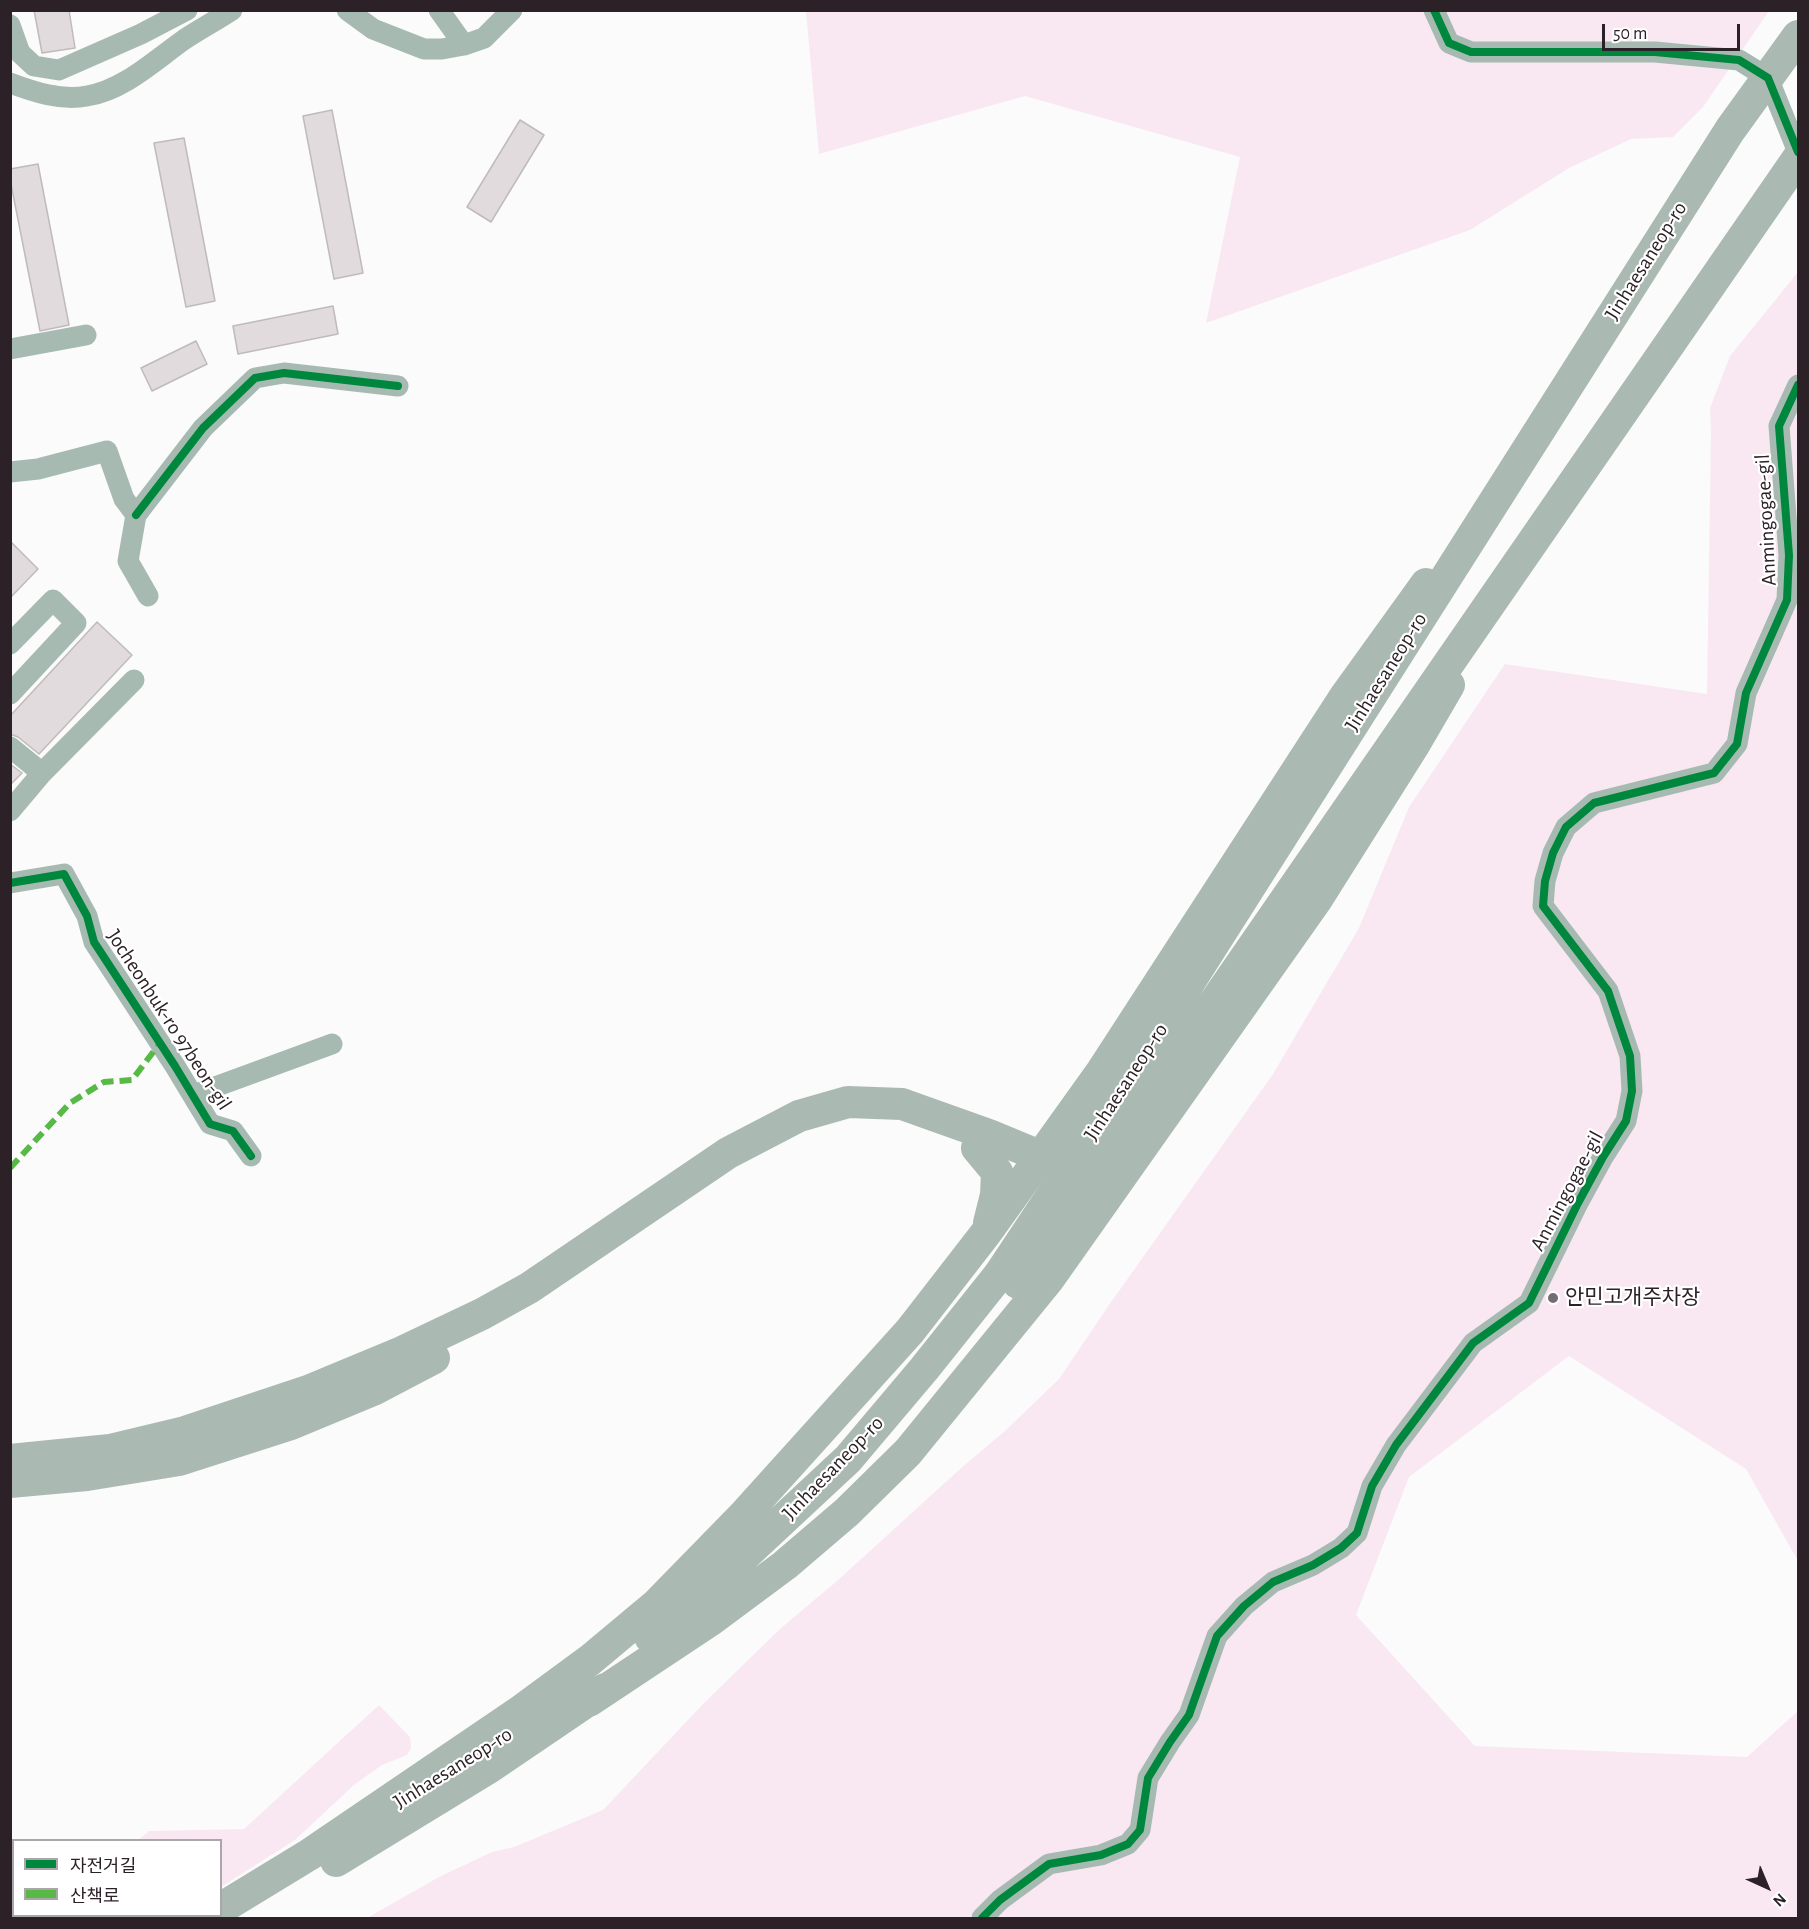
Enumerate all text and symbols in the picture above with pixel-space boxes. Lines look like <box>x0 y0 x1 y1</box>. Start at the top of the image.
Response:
scale bar <box>1605 12 1743 50</box>
text: 50 m <box>1613 25 1647 43</box>
street label: Jinhaesaneop-ro <box>1600 197 1692 325</box>
street label: Anmingogae-gil <box>1750 453 1782 587</box>
street label: Jinhaesaneop-ro <box>1340 608 1432 736</box>
street label: Jocheonbuk-ro 97beon-gil <box>101 925 237 1115</box>
street label: Jinhaesaneop-ro <box>1079 1019 1173 1145</box>
street label: Anmingogae-gil <box>1525 1127 1609 1255</box>
place label: 안민고개주차장 <box>1565 1285 1700 1311</box>
marker: 안민고개주차장 <box>1546 1291 1560 1305</box>
street label: Jinhaesaneop-ro <box>777 1411 889 1525</box>
street label: Jinhaesaneop-ro <box>389 1722 517 1814</box>
legend <box>12 1839 222 1917</box>
north arrow <box>1737 1857 1797 1917</box>
text: 자전거길 <box>70 1858 136 1876</box>
text: 산책로 <box>70 1888 120 1906</box>
text: N <box>1770 1890 1789 1910</box>

